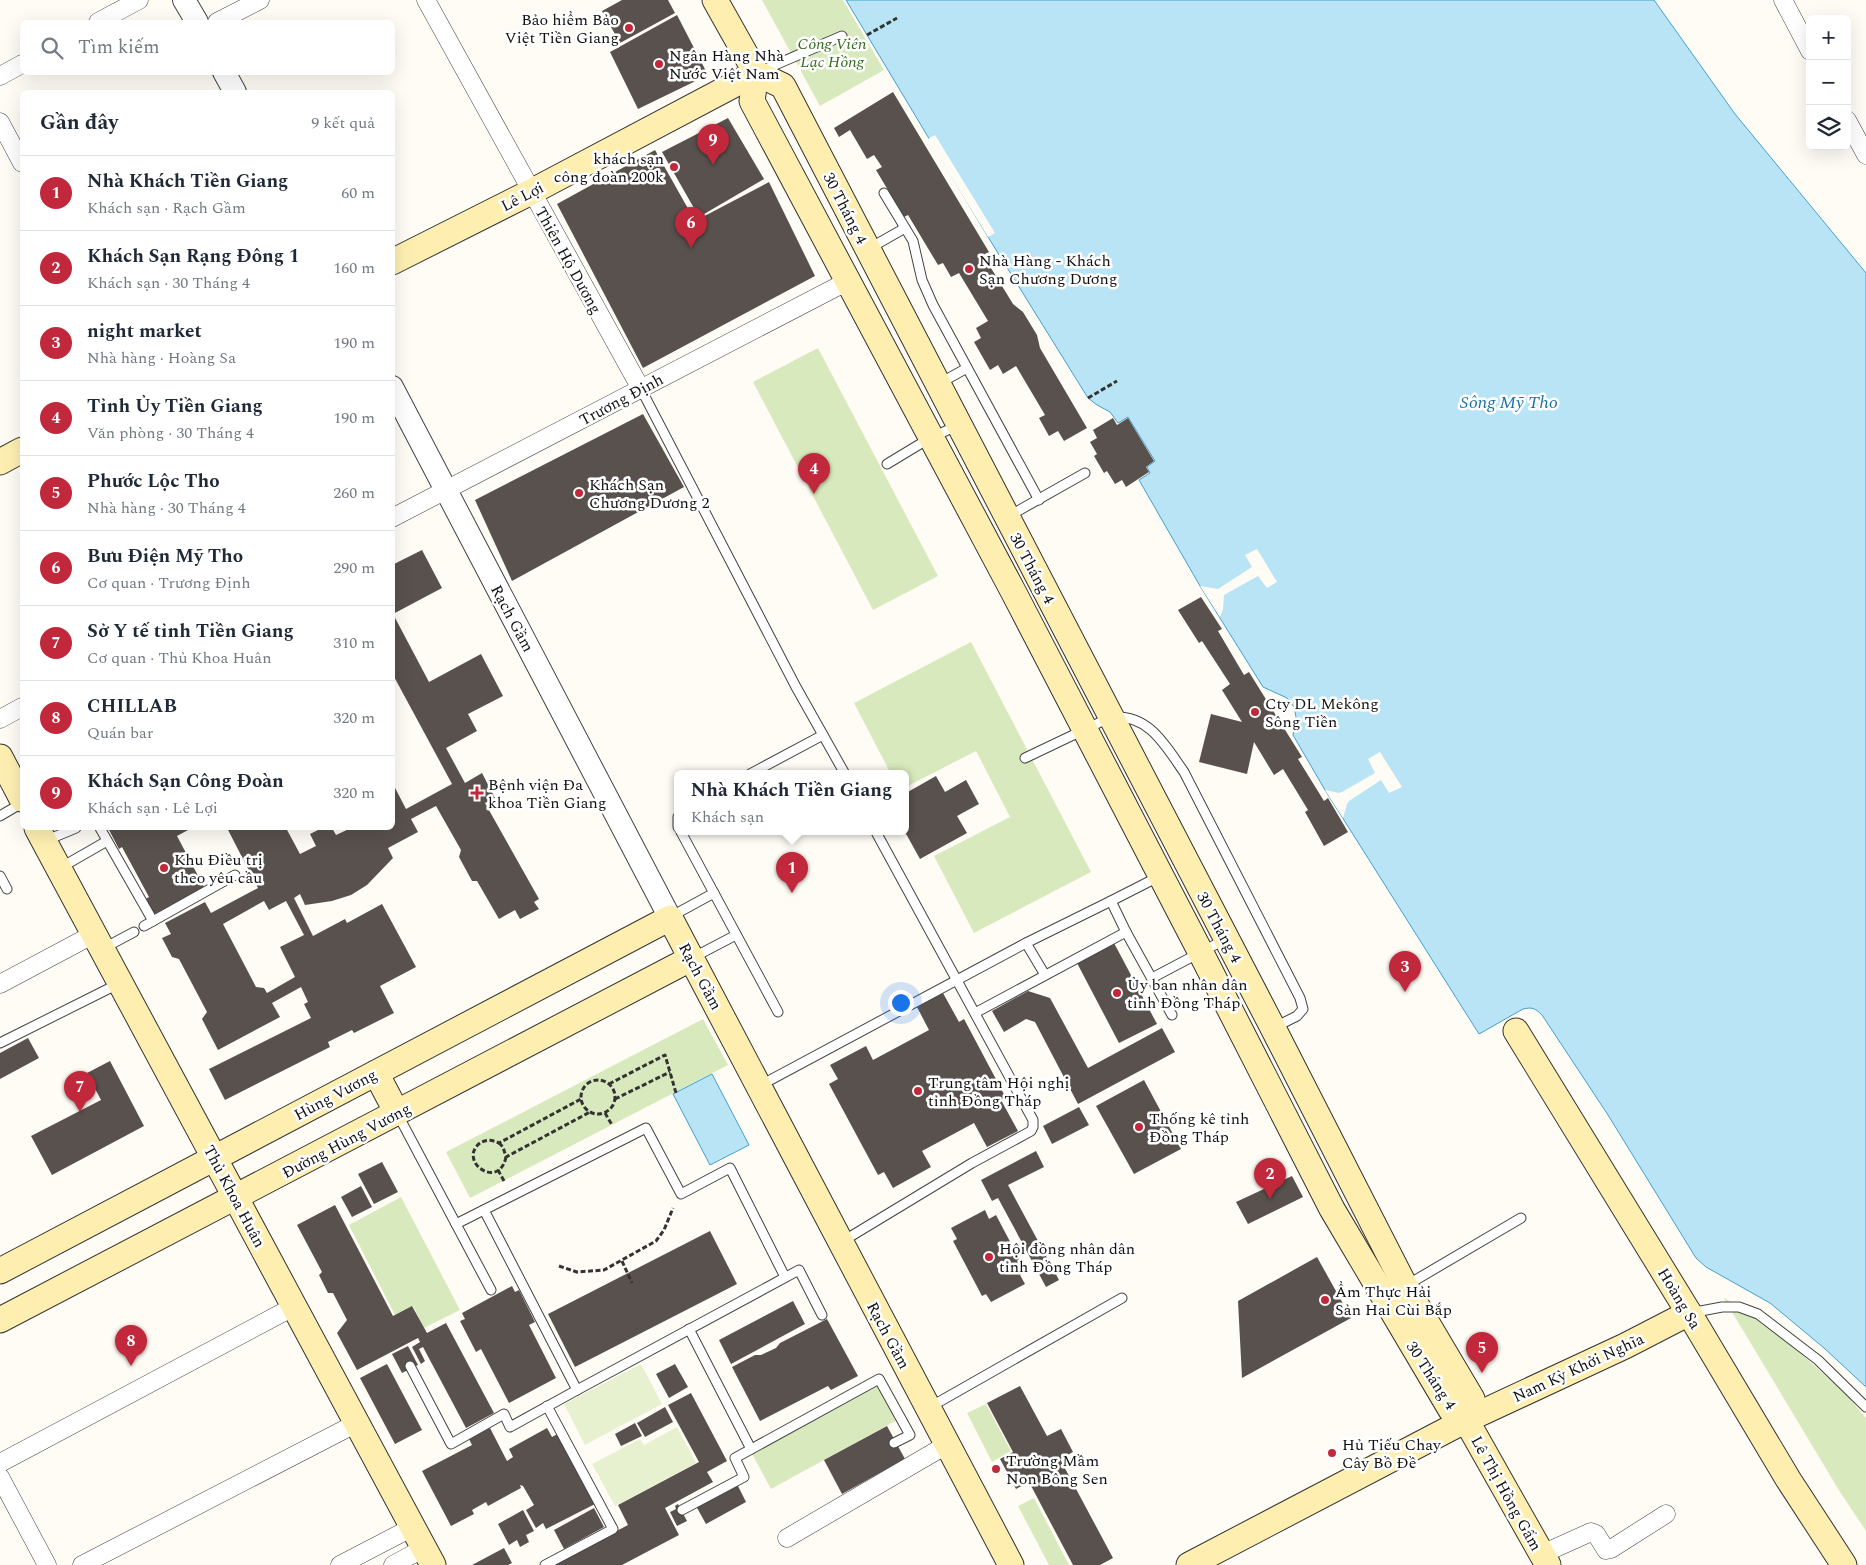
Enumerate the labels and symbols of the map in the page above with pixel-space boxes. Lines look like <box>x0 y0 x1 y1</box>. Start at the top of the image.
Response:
place label: Bảo hiểm Bảo Việt Tiền Giang <box>505 8 619 50</box>
marker: Bảo hiểm Bảo Việt Tiền Giang <box>623 22 635 34</box>
park label: Công Viên Lạc Hồng <box>797 32 867 74</box>
place label: Ngân Hàng Nhà Nước Việt Nam <box>669 44 784 86</box>
marker: Ngân Hàng Nhà Nước Việt Nam <box>653 58 665 70</box>
pin: 9 <box>697 124 729 165</box>
place label: khách sạn công đoàn 200k <box>554 147 664 189</box>
marker: khách sạn công đoàn 200k <box>668 161 680 173</box>
street label: 30 Tháng 4 <box>817 168 873 249</box>
street label: Lê Lợi <box>497 176 548 218</box>
street label: Thiên Hộ Dương <box>529 202 608 319</box>
pin: 6 <box>675 207 707 248</box>
place label: Nhà Hàng - Khách Sạn Chương Dương <box>979 249 1117 291</box>
marker: Nhà Hàng - Khách Sạn Chương Dương <box>963 263 975 275</box>
street label: Trương Định <box>575 368 668 432</box>
water label: Sông Mỹ Tho <box>1460 389 1558 416</box>
pin: 4 <box>798 453 830 494</box>
place label: Khách Sạn Chương Dương 2 <box>589 473 710 515</box>
marker: Khách Sạn Chương Dương 2 <box>573 487 585 499</box>
street label: 30 Tháng 4 <box>1003 528 1061 608</box>
street label: Rạch Gầm <box>484 580 540 657</box>
place label: Cty DL Mekông Sông Tiền <box>1265 692 1379 734</box>
marker: Cty DL Mekông Sông Tiền <box>1249 706 1261 718</box>
place label: Bệnh viện Đa khoa Tiền Giang <box>488 773 607 815</box>
marker: Bệnh viện Đa khoa Tiền Giang <box>470 786 484 800</box>
place label: Khu Điều trị theo yêu cầu <box>174 848 263 890</box>
pin: 1 <box>776 852 808 893</box>
marker: Khu Điều trị theo yêu cầu <box>158 862 170 874</box>
street label: 30 Tháng 4 <box>1190 887 1248 967</box>
street label: Rạch Gầm <box>672 938 728 1015</box>
pin: 3 <box>1389 951 1421 992</box>
place label: Ủy ban nhân dân tỉnh Đồng Tháp <box>1127 973 1248 1015</box>
marker: Ủy ban nhân dân tỉnh Đồng Tháp <box>1111 987 1123 999</box>
your location <box>888 990 914 1016</box>
street label: Hùng Vương <box>290 1063 381 1127</box>
pin: 7 <box>64 1071 96 1112</box>
place label: Trung tâm Hội nghị tỉnh Đồng Tháp <box>928 1071 1070 1113</box>
marker: Trung tâm Hội nghị tỉnh Đồng Tháp <box>912 1085 924 1097</box>
street label: Đường Hùng Vương <box>278 1097 415 1185</box>
place label: Thống kê tỉnh Đồng Tháp <box>1149 1107 1249 1149</box>
marker: Thống kê tỉnh Đồng Tháp <box>1133 1121 1145 1133</box>
street label: Thủ Khoa Huân <box>197 1141 271 1252</box>
pin: 2 <box>1254 1158 1286 1199</box>
place label: Hội đồng nhân dân tỉnh Đồng Tháp <box>999 1237 1135 1279</box>
marker: Hội đồng nhân dân tỉnh Đồng Tháp <box>983 1251 995 1263</box>
street label: Hoàng Sa <box>1651 1263 1707 1334</box>
place label: Ẩm Thực Hải Sản Hai Cùi Bắp <box>1335 1280 1452 1322</box>
marker: Ẩm Thực Hải Sản Hai Cùi Bắp <box>1319 1294 1331 1306</box>
street label: Rạch Gầm <box>860 1297 916 1374</box>
pin: 8 <box>115 1325 147 1366</box>
street label: Nam Kỳ Khởi Nghĩa <box>1509 1327 1648 1409</box>
pin: 5 <box>1466 1332 1498 1373</box>
street label: 30 Tháng 4 <box>1400 1336 1462 1415</box>
street label: Lê Thị Hồng Gấm <box>1465 1432 1548 1556</box>
place label: Hủ Tiếu Chay Cây Bồ Đề <box>1342 1433 1442 1475</box>
marker: Hủ Tiếu Chay Cây Bồ Đề <box>1326 1447 1338 1459</box>
place label: Trường Mầm Non Bông Sen <box>1006 1449 1108 1491</box>
marker: Trường Mầm Non Bông Sen <box>990 1463 1002 1475</box>

